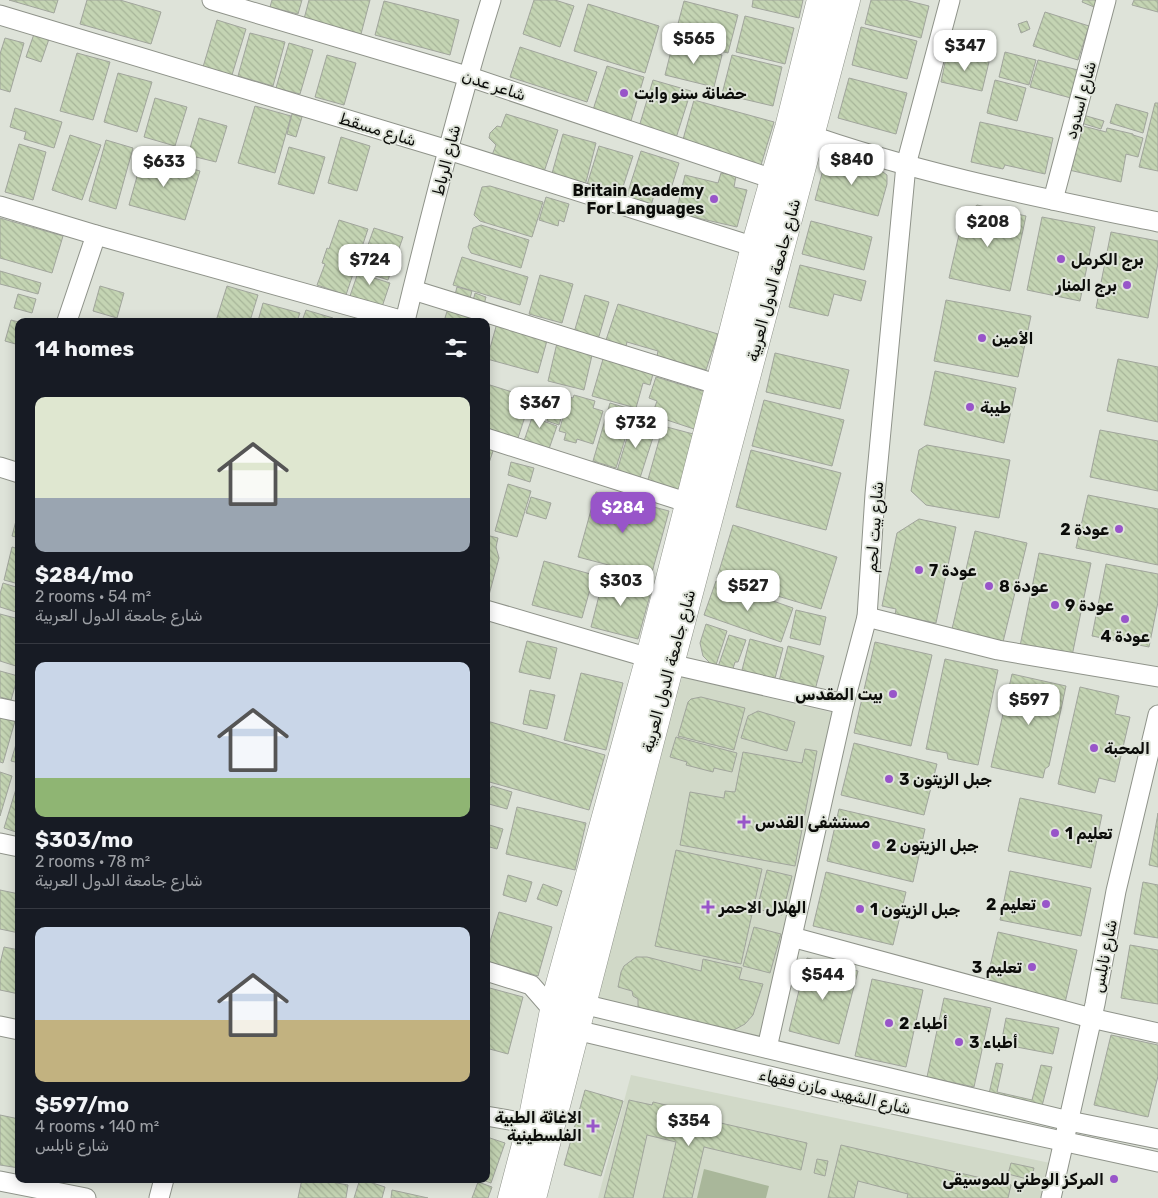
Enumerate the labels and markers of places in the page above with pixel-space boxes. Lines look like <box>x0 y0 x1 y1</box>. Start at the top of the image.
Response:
pin: $565 <box>664 22 724 65</box>
pin: $347 <box>935 30 995 72</box>
place label: حضانة سنو وايت <box>634 84 747 103</box>
marker: حضانة سنو وايت <box>618 87 630 99</box>
pin: $840 <box>822 144 882 186</box>
pin: $633 <box>134 146 194 188</box>
place label: Britain Academy For Languages <box>572 181 704 218</box>
marker: Britain Academy For Languages <box>708 193 720 205</box>
pin: $208 <box>958 206 1018 248</box>
pin: $724 <box>340 244 400 286</box>
place label: برج الكرمل <box>1071 250 1144 271</box>
marker: برج الكرمل <box>1055 253 1067 265</box>
place label: برج المنار <box>1055 276 1117 297</box>
marker: برج المنار <box>1121 279 1133 291</box>
place label: الأمين <box>992 329 1033 348</box>
marker: الأمين <box>976 332 988 344</box>
pin: $367 <box>510 386 570 429</box>
place label: طيبة <box>980 398 1011 417</box>
marker: طيبة <box>964 401 976 413</box>
pin: $732 <box>606 406 666 449</box>
pin: $284 <box>593 492 653 534</box>
place label: عودة 2 <box>1060 520 1109 539</box>
marker: عودة 2 <box>1113 523 1125 535</box>
place label: عودة 7 <box>929 561 977 580</box>
pin: $303 <box>591 564 651 607</box>
marker: عودة 7 <box>913 564 925 576</box>
pin: $527 <box>718 570 778 612</box>
place label: عودة 8 <box>999 577 1048 596</box>
marker: عودة 8 <box>983 580 995 592</box>
place label: عودة 9 <box>1065 596 1114 615</box>
marker: عودة 9 <box>1049 599 1061 611</box>
marker: عودة 4 <box>1119 613 1131 625</box>
place label: عودة 4 <box>1100 627 1150 646</box>
pin: $597 <box>999 684 1059 726</box>
place label: بيت المقدس <box>795 685 883 704</box>
marker: بيت المقدس <box>887 688 899 700</box>
place label: المحبة <box>1104 739 1150 758</box>
marker: المحبة <box>1088 742 1100 754</box>
place label: جبل الزيتون 3 <box>899 770 992 789</box>
marker: جبل الزيتون 3 <box>883 773 895 785</box>
place label: مستشفى القدس <box>755 813 870 832</box>
marker: مستشفى القدس <box>737 815 751 829</box>
place label: تعليم 1 <box>1065 824 1113 844</box>
marker: تعليم 1 <box>1049 827 1061 839</box>
place label: جبل الزيتون 2 <box>886 836 979 855</box>
marker: جبل الزيتون 2 <box>870 839 882 851</box>
place label: تعليم 2 <box>986 895 1036 915</box>
place label: الهلال الاحمر <box>718 898 807 917</box>
marker: تعليم 2 <box>1040 898 1052 910</box>
marker: الهلال الاحمر <box>701 900 715 914</box>
place label: جبل الزيتون 1 <box>870 900 961 919</box>
marker: جبل الزيتون 1 <box>854 903 866 915</box>
pin: $544 <box>793 958 853 1001</box>
place label: تعليم 3 <box>972 958 1022 978</box>
marker: تعليم 3 <box>1026 961 1038 973</box>
place label: أطباء 2 <box>899 1014 948 1033</box>
marker: أطباء 2 <box>883 1017 895 1029</box>
place label: أطباء 3 <box>969 1033 1018 1052</box>
marker: أطباء 3 <box>953 1036 965 1048</box>
pin: $354 <box>659 1104 719 1147</box>
place label: الاغاثة الطبية الفلسطينية <box>494 1108 582 1145</box>
marker: الاغاثة الطبية الفلسطينية <box>586 1119 600 1133</box>
place label: المركز الوطني للموسيقى <box>943 1170 1104 1192</box>
marker: المركز الوطني للموسيقى <box>1108 1173 1120 1185</box>

